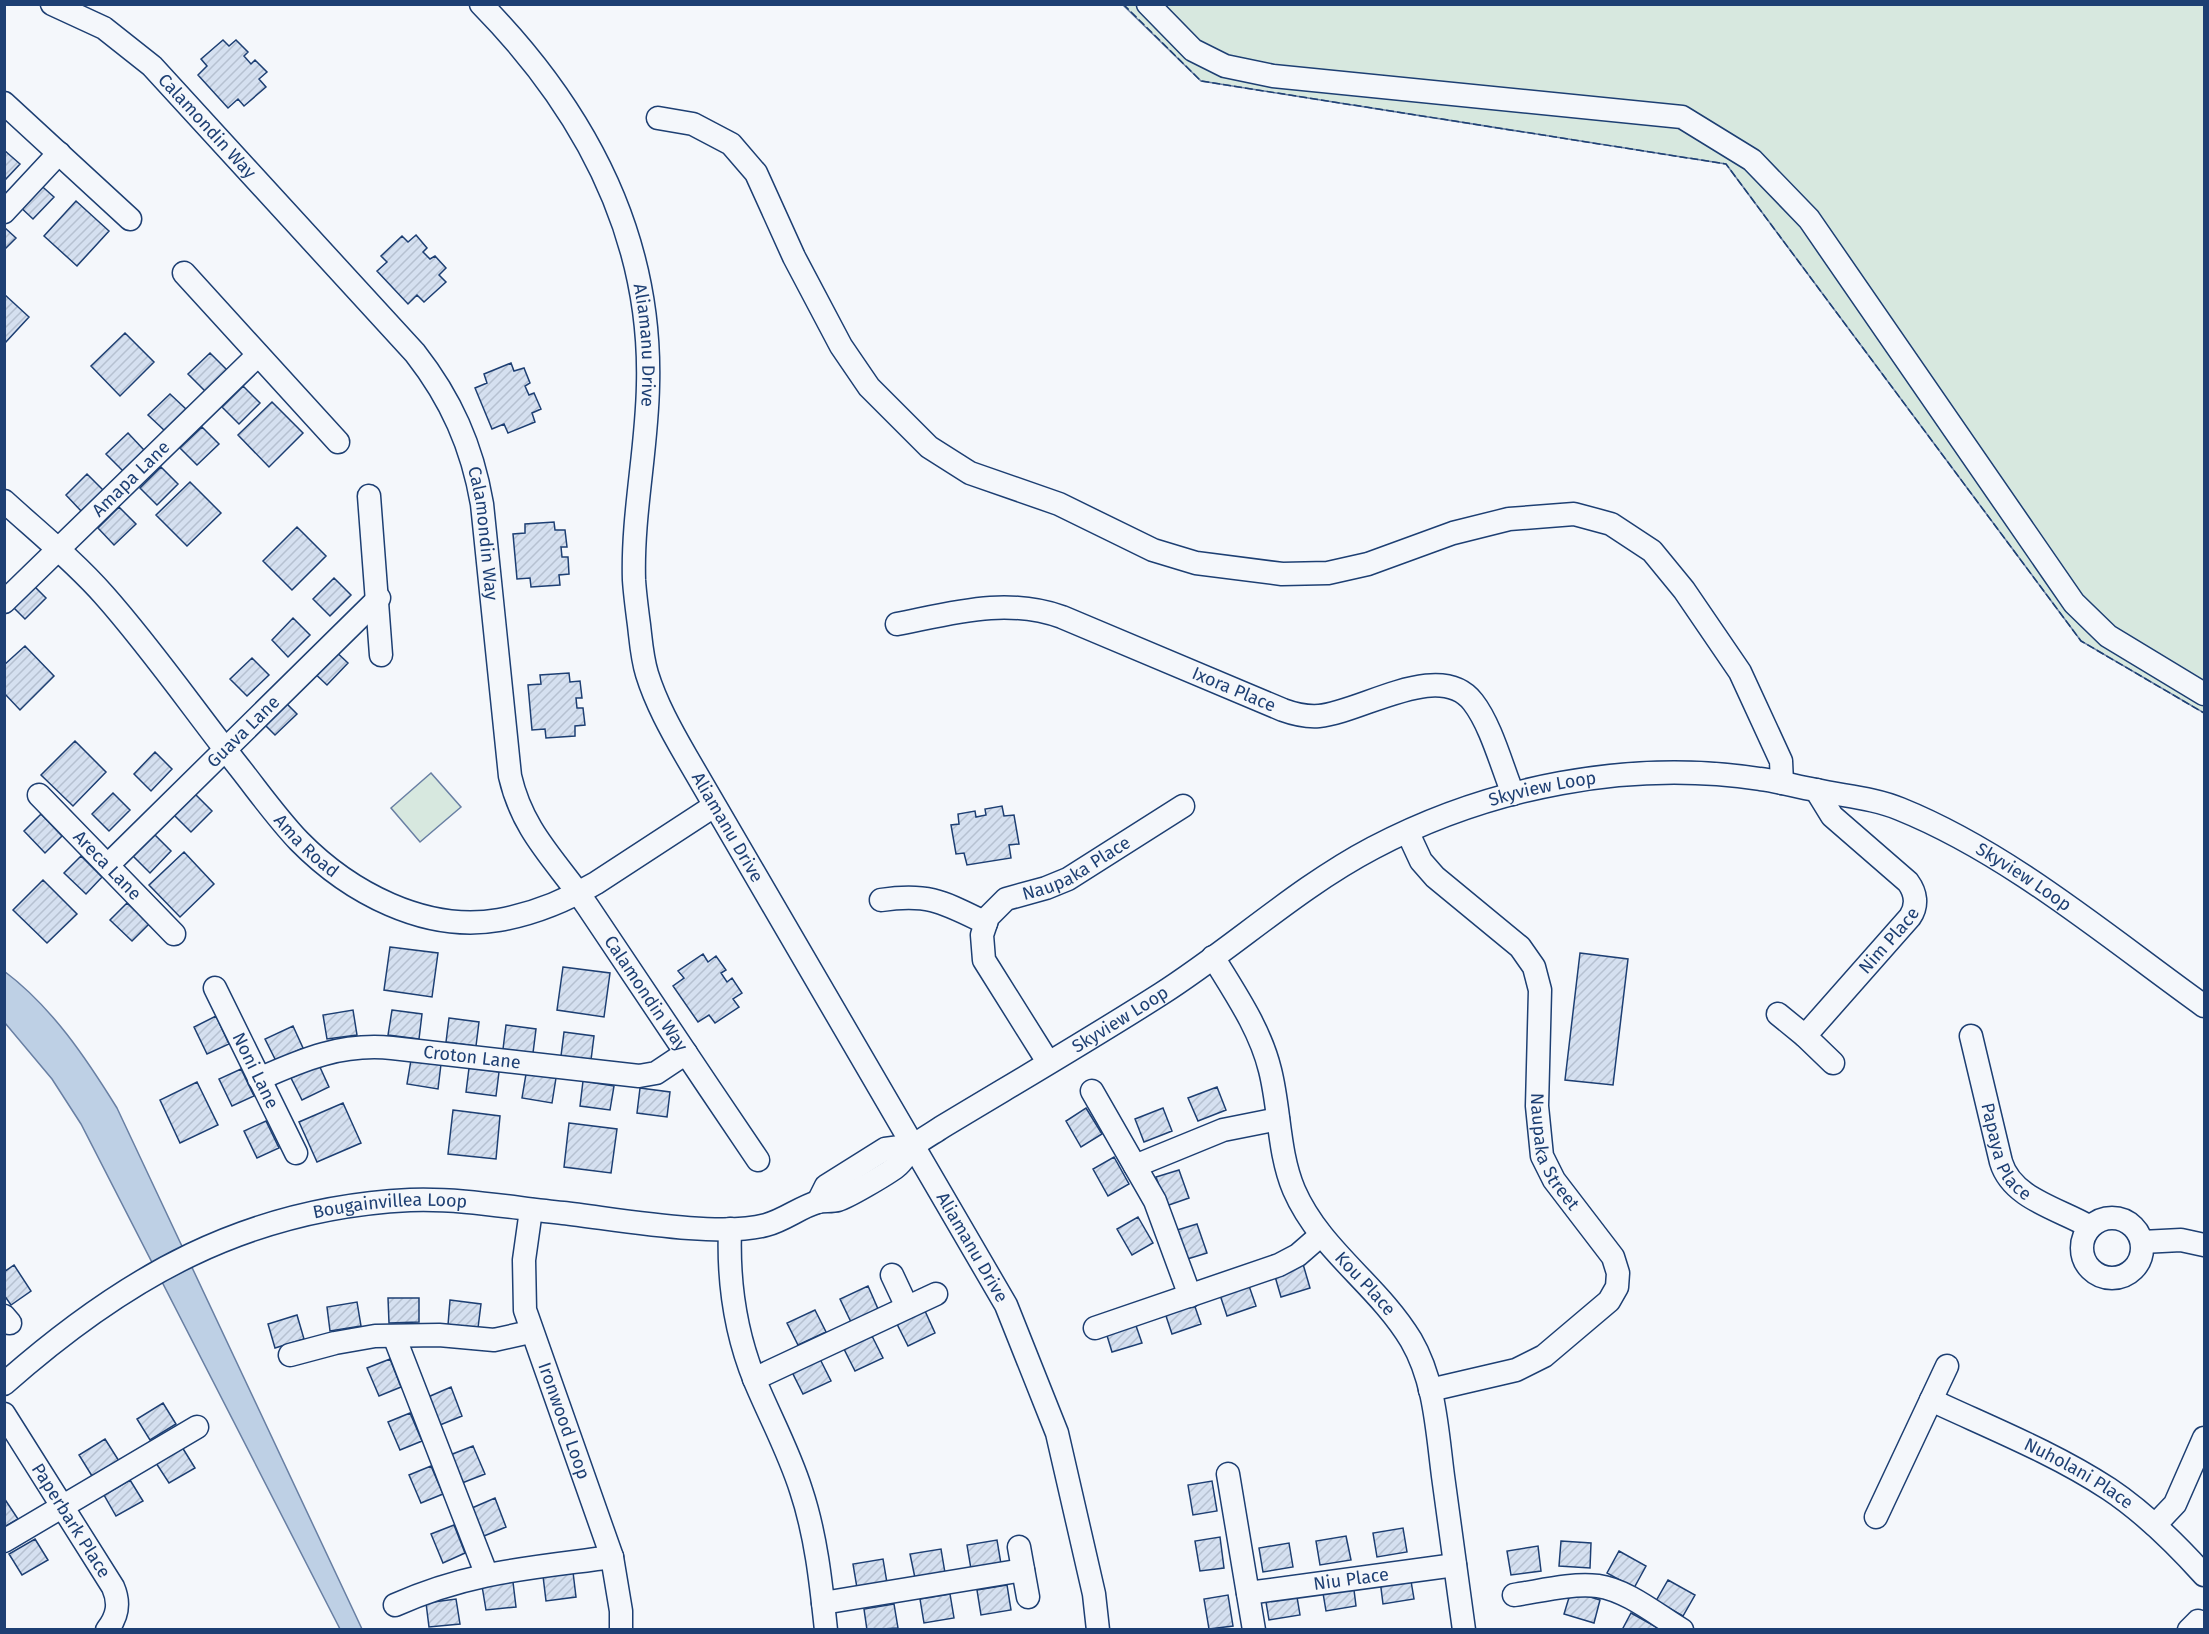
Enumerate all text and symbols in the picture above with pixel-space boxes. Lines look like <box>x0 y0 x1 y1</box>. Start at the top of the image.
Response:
street label: Calamondin Way <box>153 69 261 183</box>
street label: Aliamanu Drive <box>629 282 659 407</box>
street label: Amapa Lane <box>88 436 174 521</box>
street label: Calamondin Way <box>463 464 503 601</box>
street label: Ixora Place <box>1189 662 1279 717</box>
street label: Guava Lane <box>202 691 284 772</box>
street label: Skyview Loop <box>1486 767 1598 811</box>
street label: Aliamanu Drive <box>687 768 768 886</box>
street label: Ama Road <box>269 810 343 882</box>
street label: Areca Lane <box>69 826 146 905</box>
street label: Naupaka Place <box>1020 831 1134 905</box>
street label: Skyview Loop <box>1972 838 2076 916</box>
street label: Nim Place <box>1854 904 1924 978</box>
street label: Calamondin Way <box>599 931 693 1056</box>
street label: Skyview Loop <box>1068 981 1173 1058</box>
street label: Noni Lane <box>228 1029 284 1112</box>
street label: Croton Lane <box>422 1041 522 1074</box>
street label: Naupaka Street <box>1526 1093 1584 1215</box>
street label: Papaya Place <box>1976 1101 2036 1205</box>
street label: Aliamanu Drive <box>932 1188 1013 1306</box>
street label: Bougainvillea Loop <box>311 1189 468 1223</box>
street label: Kou Place <box>1330 1247 1400 1320</box>
street label: Ironwood Loop <box>533 1359 595 1482</box>
street label: Nuholani Place <box>2021 1433 2138 1514</box>
street label: Paperbark Place <box>27 1459 115 1582</box>
street label: Niu Place <box>1312 1563 1390 1595</box>

